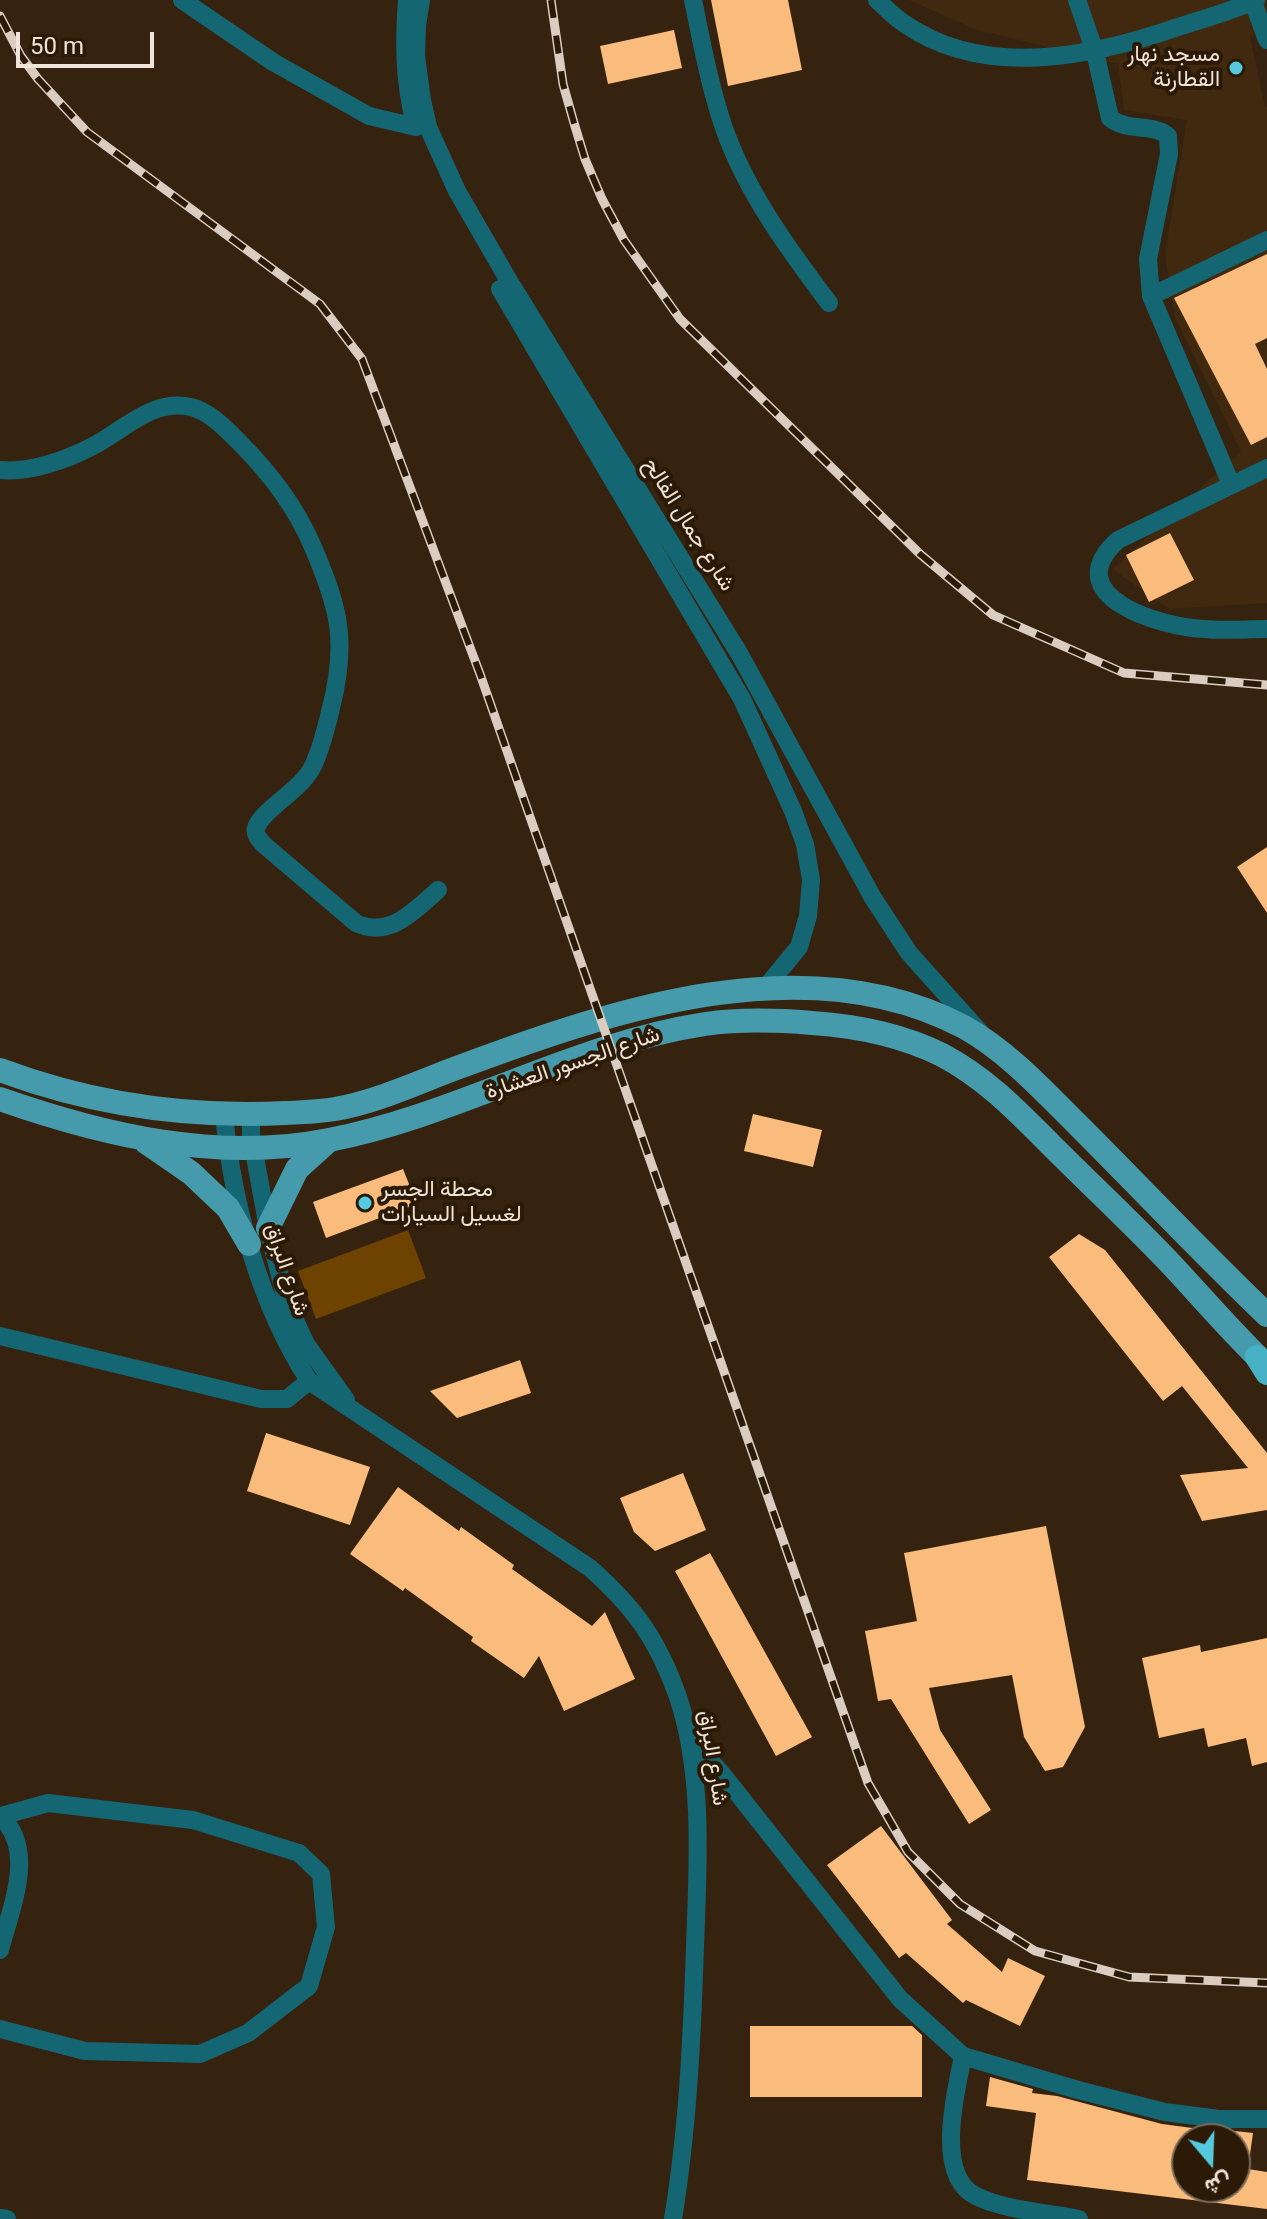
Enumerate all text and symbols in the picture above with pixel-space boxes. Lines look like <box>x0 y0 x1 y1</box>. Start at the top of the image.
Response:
scale bar <box>20 16 158 66</box>
text: 50 m <box>30 32 84 60</box>
place label: مسجد نهار القطارنة <box>1127 42 1220 94</box>
marker: مسجد نهار القطارنة <box>1227 59 1245 77</box>
street label: شارع جمال الفالح <box>637 454 739 596</box>
street label: شارع الجسور العشارة <box>483 1022 663 1106</box>
place label: محطة الجسر لغسيل السيارات <box>381 1177 522 1228</box>
marker: محطة الجسر لغسيل السيارات <box>356 1194 374 1212</box>
street label: شارع البراق <box>258 1220 314 1320</box>
street label: شارع البراق <box>691 1708 733 1808</box>
north arrow <box>1171 2123 1251 2203</box>
text: ش <box>1202 2168 1235 2200</box>

